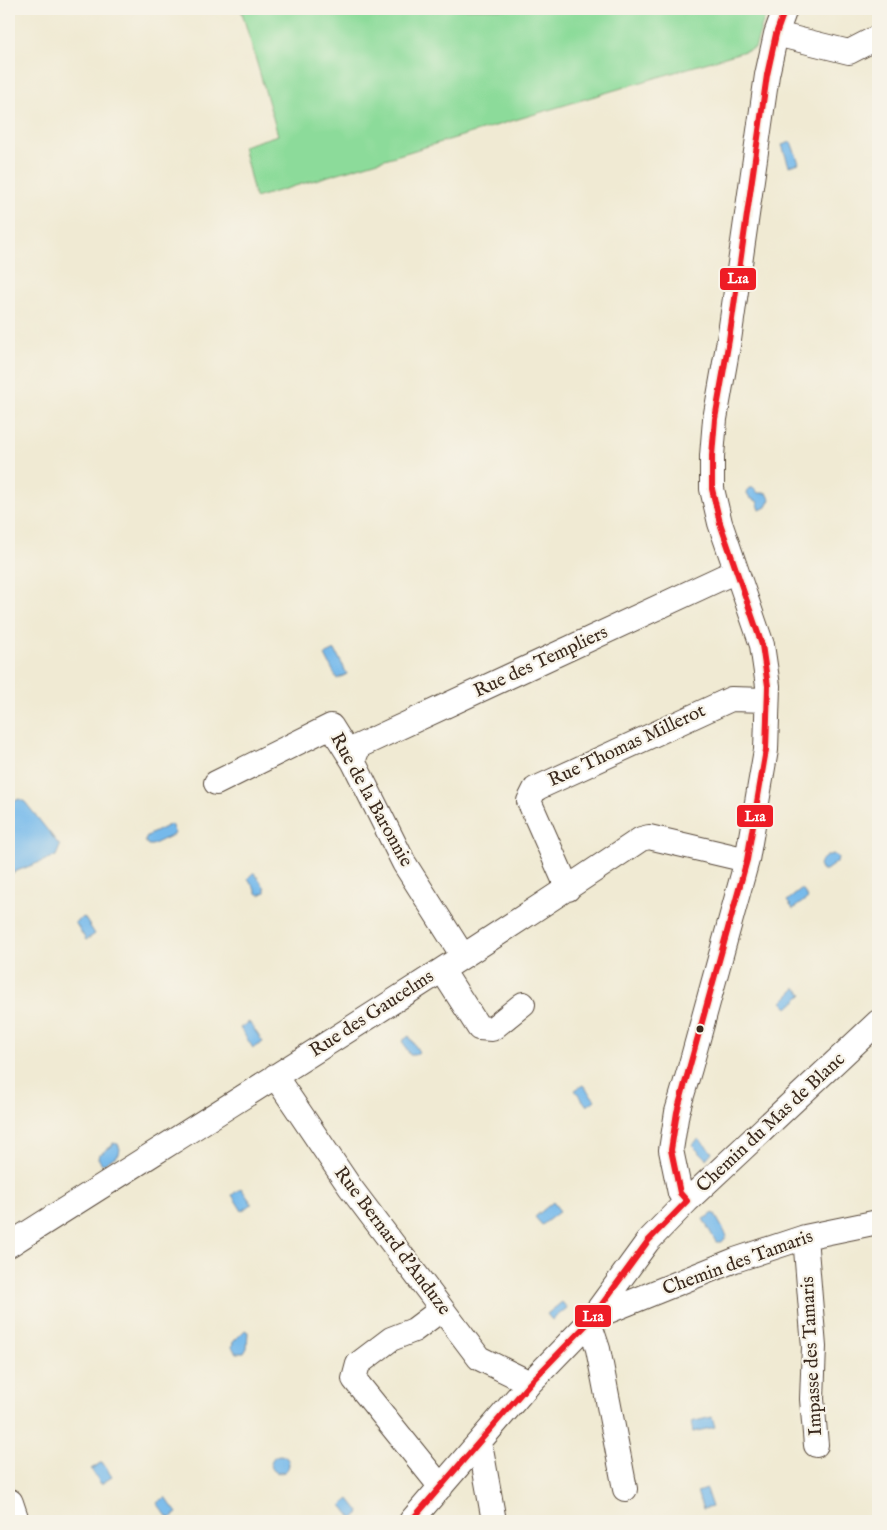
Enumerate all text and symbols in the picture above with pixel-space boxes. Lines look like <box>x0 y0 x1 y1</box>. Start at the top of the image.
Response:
line badge: L1a <box>719 267 757 291</box>
text: L1a <box>727 270 750 288</box>
street label: Rue des Templiers <box>470 620 612 704</box>
street label: Rue Thomas Millerot <box>545 699 710 793</box>
street label: Rue de la Baronnie <box>324 729 418 871</box>
line badge: L1a <box>736 804 774 828</box>
text: L1a <box>744 808 767 826</box>
street label: Rue des Gaucelms <box>305 965 439 1063</box>
unlabelled marker <box>695 1024 705 1034</box>
street label: Chemin du Mas de Blanc <box>692 1048 850 1198</box>
street label: Rue Bernard d'Anduze <box>328 1162 456 1320</box>
street label: Chemin des Tamaris <box>660 1225 816 1301</box>
street label: Impasse des Tamaris <box>796 1276 828 1436</box>
line badge: L1a <box>574 1304 612 1328</box>
text: L1a <box>582 1308 605 1326</box>

